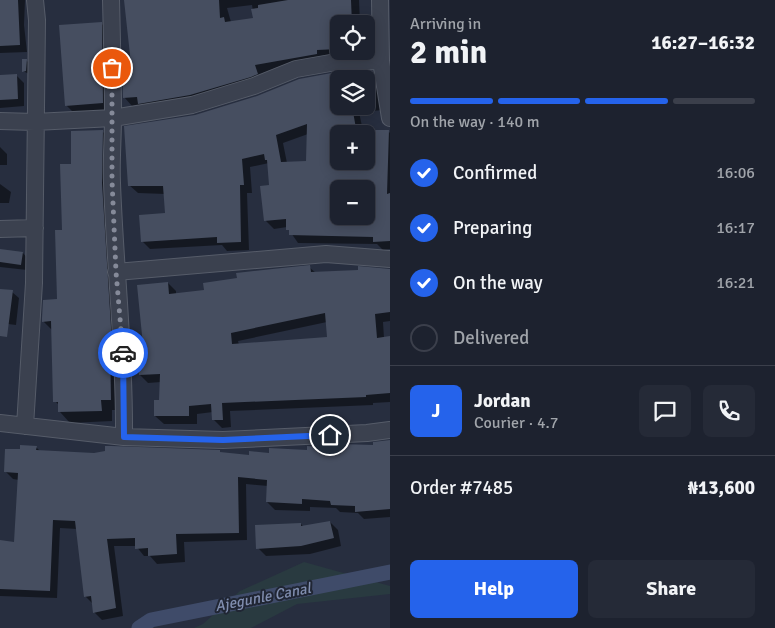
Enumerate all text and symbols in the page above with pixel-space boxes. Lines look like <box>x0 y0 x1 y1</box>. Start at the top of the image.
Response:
text: Arriving in <box>410 14 481 34</box>
map controls <box>330 15 375 225</box>
button: locate <box>330 15 375 60</box>
text: 16:27–16:32 <box>651 31 755 55</box>
text: 2 min <box>410 33 487 72</box>
pin <box>91 47 133 89</box>
icon: bag <box>98 54 126 82</box>
button: layers <box>330 70 375 115</box>
text: On the way · 140 m <box>410 112 540 132</box>
button: + <box>330 125 375 170</box>
icon: check <box>410 159 438 187</box>
text: Confirmed <box>453 161 537 185</box>
text: 16:06 <box>716 163 755 183</box>
button: − <box>330 180 375 225</box>
icon: check <box>410 214 438 242</box>
text: Preparing <box>453 216 532 240</box>
text: 16:17 <box>716 218 755 238</box>
icon: check <box>410 269 438 297</box>
text: On the way <box>453 271 543 295</box>
text: 16:21 <box>716 273 755 293</box>
text: Delivered <box>453 326 529 350</box>
courier <box>98 328 148 378</box>
icon: car <box>109 339 137 367</box>
button: chat <box>639 385 691 437</box>
button: phone <box>703 385 755 437</box>
text: Jordan <box>474 389 531 413</box>
text: J <box>432 399 440 423</box>
text: Courier · 4.7 <box>474 413 558 433</box>
pin <box>309 414 351 456</box>
icon: home <box>316 421 344 449</box>
text: Order #7485 <box>410 476 513 500</box>
text: ₦13,600 <box>688 476 755 500</box>
button: Help <box>410 560 578 618</box>
button: Share <box>588 560 755 618</box>
water label: Ajegunle Canal <box>214 579 314 615</box>

